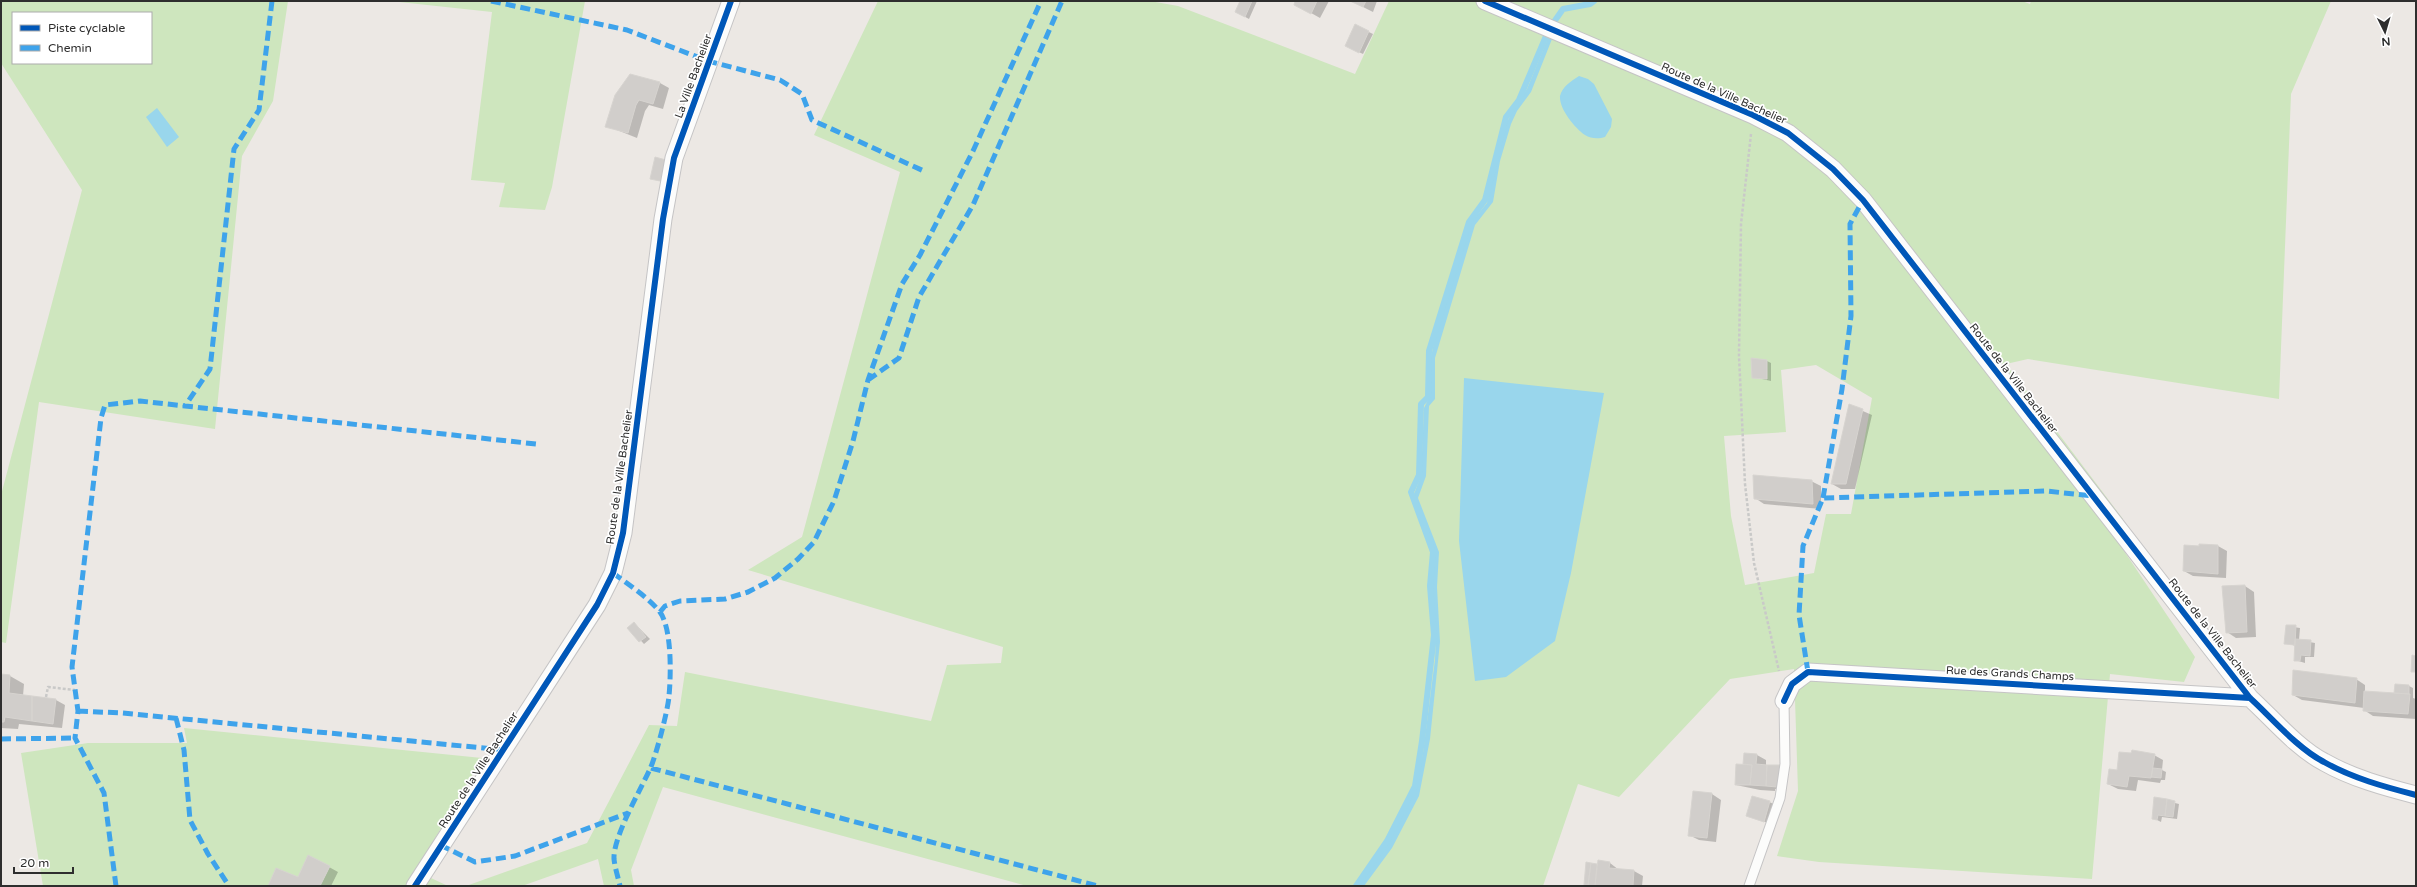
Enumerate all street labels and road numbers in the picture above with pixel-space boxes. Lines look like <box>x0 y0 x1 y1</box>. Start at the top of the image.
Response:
street label: La Ville Bachelier <box>672 32 715 120</box>
street label: Route de la Ville Bachelier <box>1659 60 1789 127</box>
street label: Route de la Ville Bachelier <box>1967 321 2061 436</box>
street label: Route de la Ville Bachelier <box>604 408 635 545</box>
street label: Route de la Ville Bachelier <box>2166 576 2260 691</box>
street label: Rue des Grands Champs <box>1946 664 2074 683</box>
street label: Route de la Ville Bachelier <box>436 709 521 831</box>

